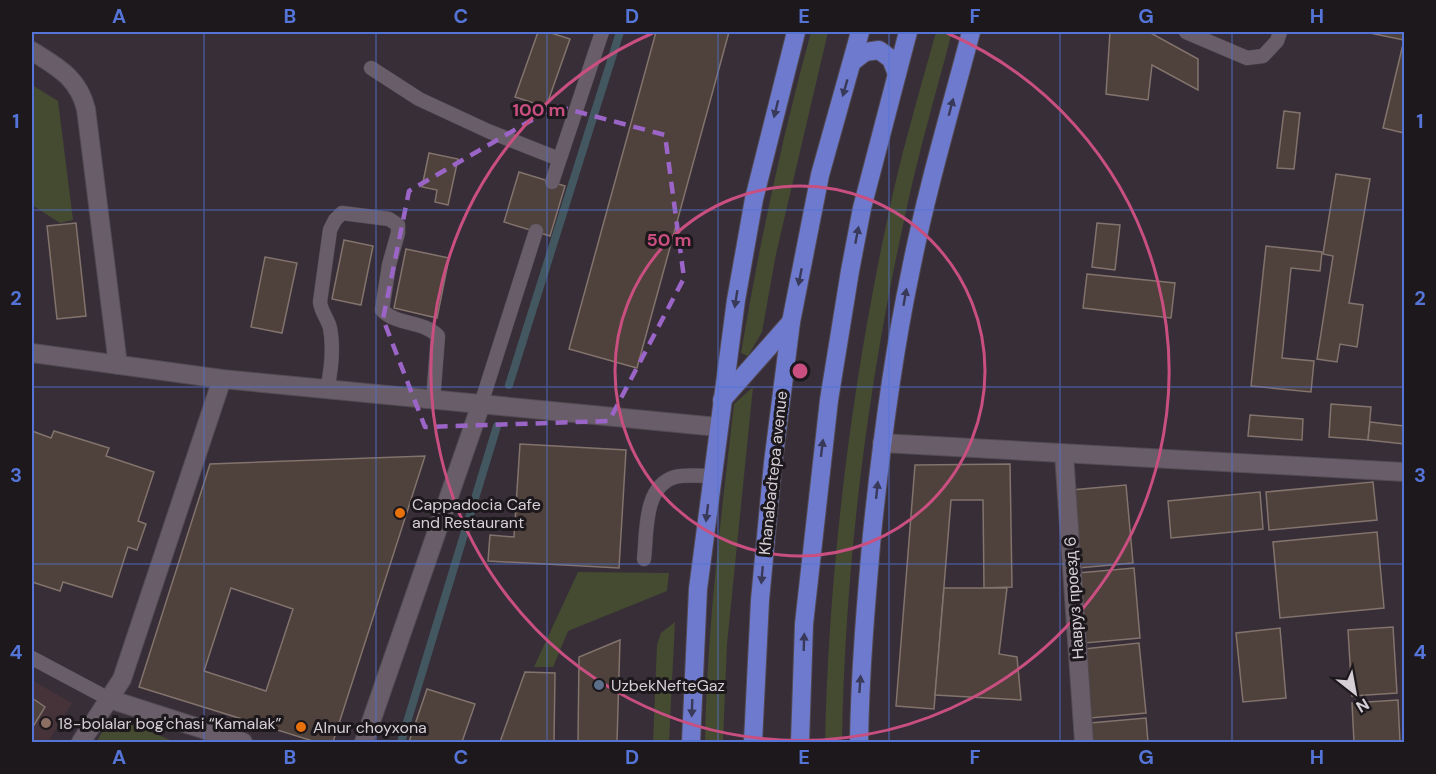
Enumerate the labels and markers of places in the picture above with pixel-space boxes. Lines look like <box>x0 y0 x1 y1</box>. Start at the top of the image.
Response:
centre of rings <box>790 361 810 381</box>
place label: Cappadocia Cafe and Restaurant <box>412 494 541 533</box>
marker: Cappadocia Cafe and Restaurant <box>393 506 407 520</box>
place label: UzbekNefteGaz <box>611 675 725 696</box>
marker: UzbekNefteGaz <box>592 678 606 692</box>
place label: 18-bolalar bog'chasi “Kamalak” <box>58 713 282 734</box>
marker: 18-bolalar bog'chasi “Kamalak” <box>39 716 53 730</box>
place label: Alnur choyxona <box>313 717 427 738</box>
marker: Alnur choyxona <box>294 720 308 734</box>

